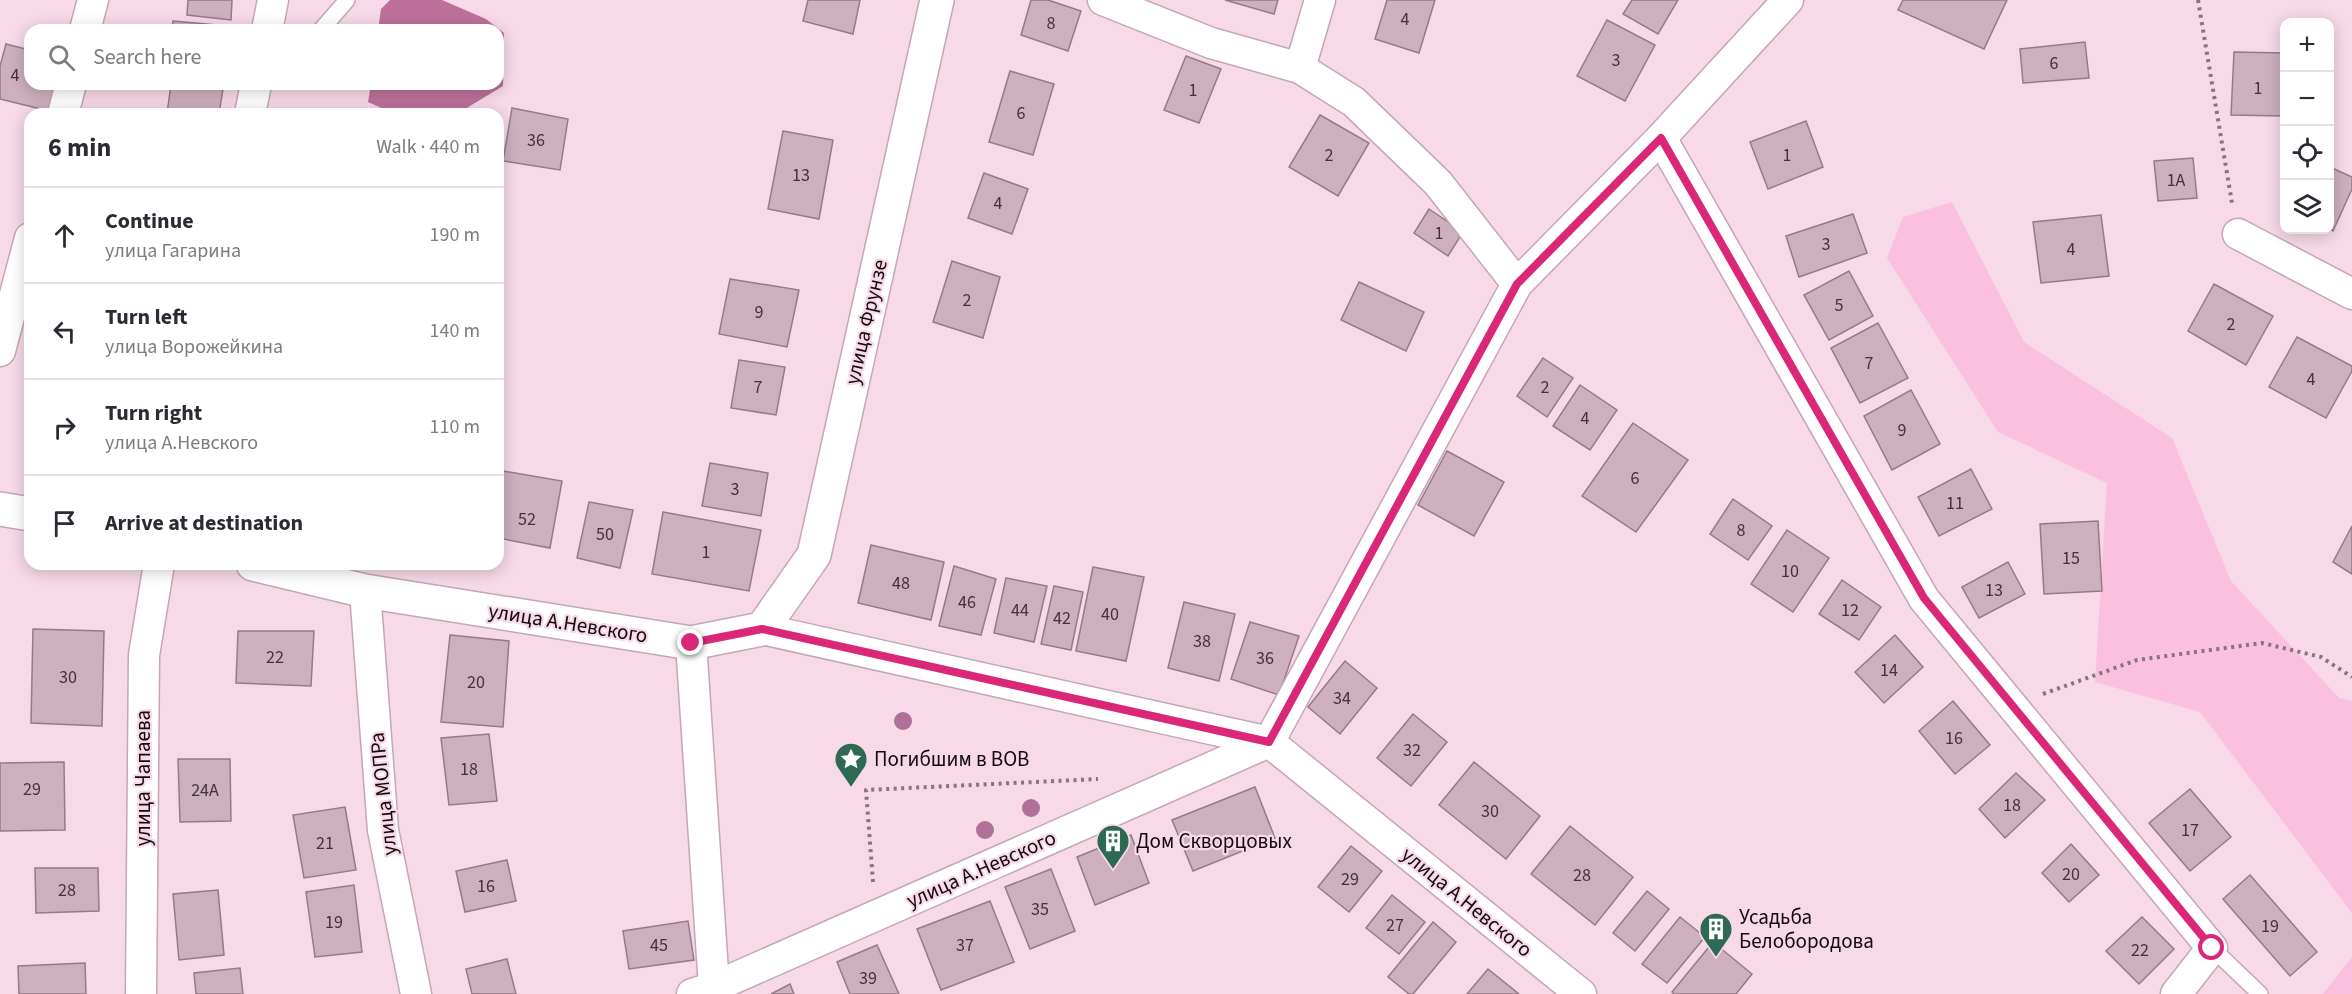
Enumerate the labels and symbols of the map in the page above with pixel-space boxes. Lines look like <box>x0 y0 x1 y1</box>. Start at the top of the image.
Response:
house number: 4 <box>1401 7 1410 32</box>
house number: 8 <box>1047 11 1056 36</box>
house number: 3 <box>1612 48 1621 73</box>
house number: 6 <box>2050 51 2059 76</box>
house number: 4 <box>11 63 20 88</box>
house number: 1 <box>2254 76 2262 101</box>
house number: 1 <box>1189 78 1197 103</box>
house number: 6 <box>1017 101 1026 126</box>
house number: 36 <box>527 128 545 153</box>
house number: 2 <box>1325 143 1334 168</box>
house number: 1 <box>1783 143 1791 168</box>
house number: 13 <box>792 163 810 188</box>
house number: 1А <box>2167 168 2186 193</box>
house number: 4 <box>994 191 1003 216</box>
house number: 1 <box>1435 221 1443 246</box>
house number: 3 <box>1822 232 1831 257</box>
house number: 4 <box>2067 237 2076 262</box>
street label: улица Фрунзе <box>837 256 895 388</box>
house number: 2 <box>963 288 972 313</box>
house number: 5 <box>1835 293 1844 318</box>
house number: 9 <box>755 300 764 325</box>
house number: 2 <box>2227 312 2236 337</box>
house number: 7 <box>1865 351 1874 376</box>
house number: 4 <box>2307 367 2316 392</box>
house number: 7 <box>754 375 763 400</box>
house number: 2 <box>1541 375 1550 400</box>
house number: 4 <box>1581 406 1590 431</box>
house number: 9 <box>1898 418 1907 443</box>
house number: 6 <box>1631 466 1640 491</box>
house number: 3 <box>731 477 740 502</box>
house number: 11 <box>1946 491 1964 516</box>
house number: 52 <box>518 507 536 532</box>
house number: 8 <box>1737 518 1746 543</box>
house number: 50 <box>596 522 614 547</box>
house number: 1 <box>702 540 710 565</box>
house number: 15 <box>2062 546 2080 571</box>
house number: 10 <box>1781 559 1799 584</box>
house number: 48 <box>892 571 910 596</box>
house number: 13 <box>1985 578 2003 603</box>
house number: 46 <box>958 590 976 615</box>
street label: улица А.Невского <box>486 596 650 650</box>
house number: 44 <box>1011 598 1029 623</box>
house number: 12 <box>1841 598 1859 623</box>
house number: 40 <box>1101 602 1119 627</box>
house number: 42 <box>1053 606 1071 631</box>
route end <box>677 629 703 655</box>
house number: 38 <box>1193 629 1211 654</box>
house number: 22 <box>266 645 284 670</box>
house number: 36 <box>1256 646 1274 671</box>
house number: 14 <box>1880 658 1898 683</box>
house number: 30 <box>59 665 77 690</box>
house number: 20 <box>467 670 485 695</box>
house number: 34 <box>1333 686 1351 711</box>
street label: улица Чапаева <box>128 710 158 846</box>
house number: 16 <box>1945 726 1963 751</box>
street label: улица МОПРа <box>362 731 404 857</box>
house number: 32 <box>1403 738 1421 763</box>
place icon: Погибшим в ВОВ <box>833 741 869 788</box>
place label: Погибшим в ВОВ <box>874 744 1029 774</box>
house number: 18 <box>460 757 478 782</box>
house number: 29 <box>23 777 41 802</box>
house number: 24А <box>191 778 219 803</box>
house number: 18 <box>2003 793 2021 818</box>
house number: 30 <box>1481 799 1499 824</box>
house number: 17 <box>2181 818 2199 843</box>
street label: улица А.Невского <box>901 823 1061 915</box>
building icon: Дом Скворцовых <box>1095 823 1131 870</box>
place label: Дом Скворцовых <box>1136 826 1292 856</box>
house number: 21 <box>316 831 334 856</box>
street label: улица А.Невского <box>1395 840 1539 964</box>
house number: 20 <box>2062 862 2080 887</box>
house number: 28 <box>1573 863 1591 888</box>
house number: 29 <box>1341 867 1359 892</box>
house number: 16 <box>477 874 495 899</box>
house number: 28 <box>58 878 76 903</box>
house number: 35 <box>1031 897 1049 922</box>
place label: Усадьба Белобородова <box>1739 902 1874 956</box>
house number: 19 <box>325 910 343 935</box>
building icon: Усадьба Белобородова <box>1698 911 1734 958</box>
house number: 27 <box>1386 913 1404 938</box>
house number: 19 <box>2261 914 2279 939</box>
house number: 45 <box>650 933 668 958</box>
house number: 37 <box>956 933 974 958</box>
route start <box>2198 934 2224 960</box>
house number: 22 <box>2131 938 2149 963</box>
house number: 39 <box>859 966 877 991</box>

